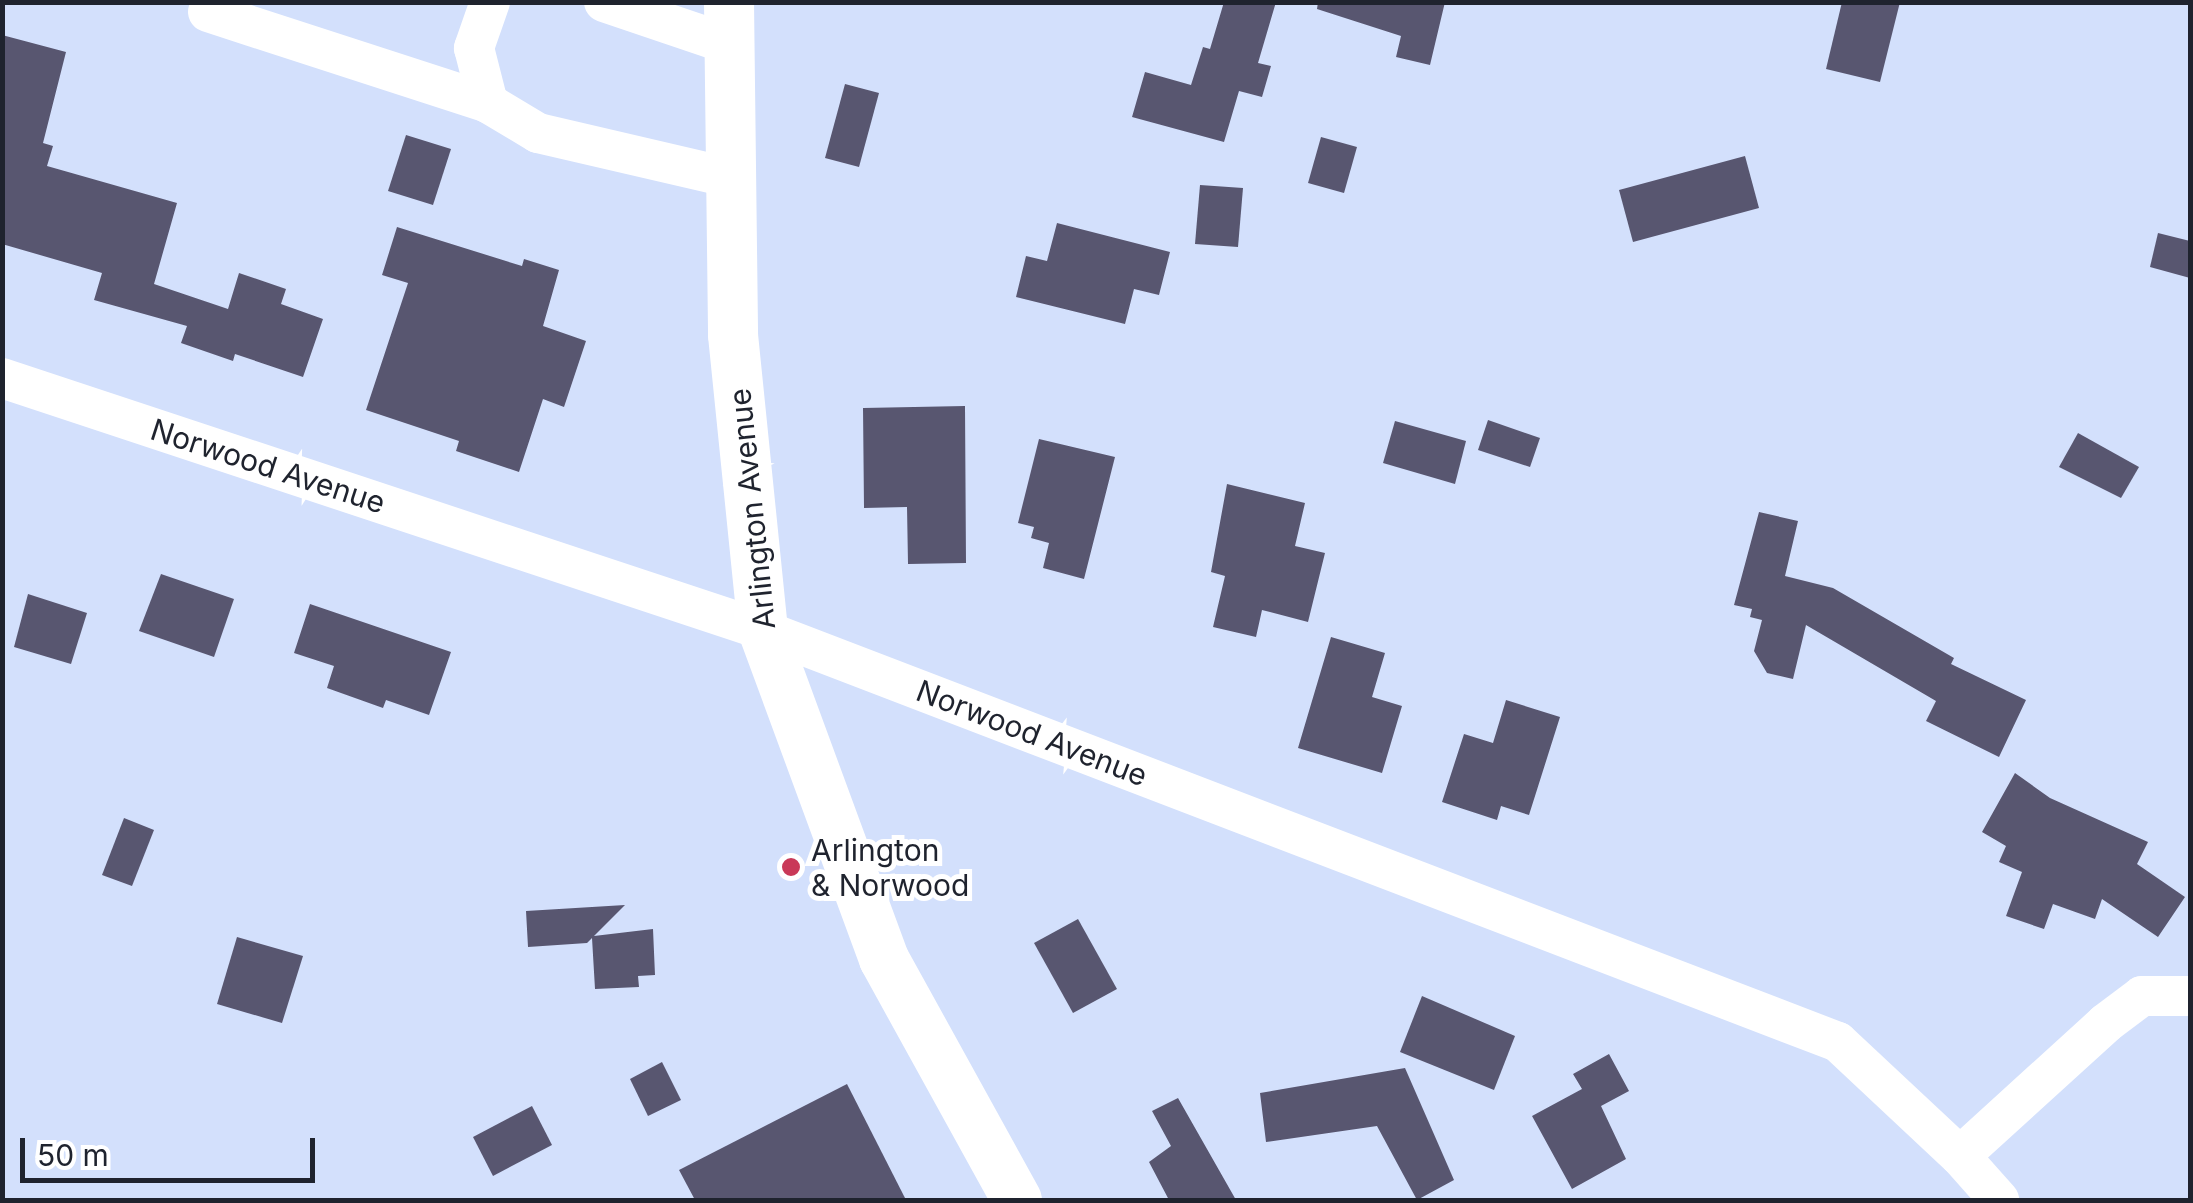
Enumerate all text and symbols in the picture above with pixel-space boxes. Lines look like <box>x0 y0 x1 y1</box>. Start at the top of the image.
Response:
street label: Arlington Avenue <box>721 387 783 631</box>
street label: Norwood Avenue <box>146 411 390 521</box>
street label: Norwood Avenue <box>912 672 1152 794</box>
place label: Arlington & Norwood <box>811 832 969 902</box>
marker: Arlington & Norwood <box>780 856 802 878</box>
scale bar <box>25 1118 320 1180</box>
text: 50 m <box>37 1137 109 1173</box>

